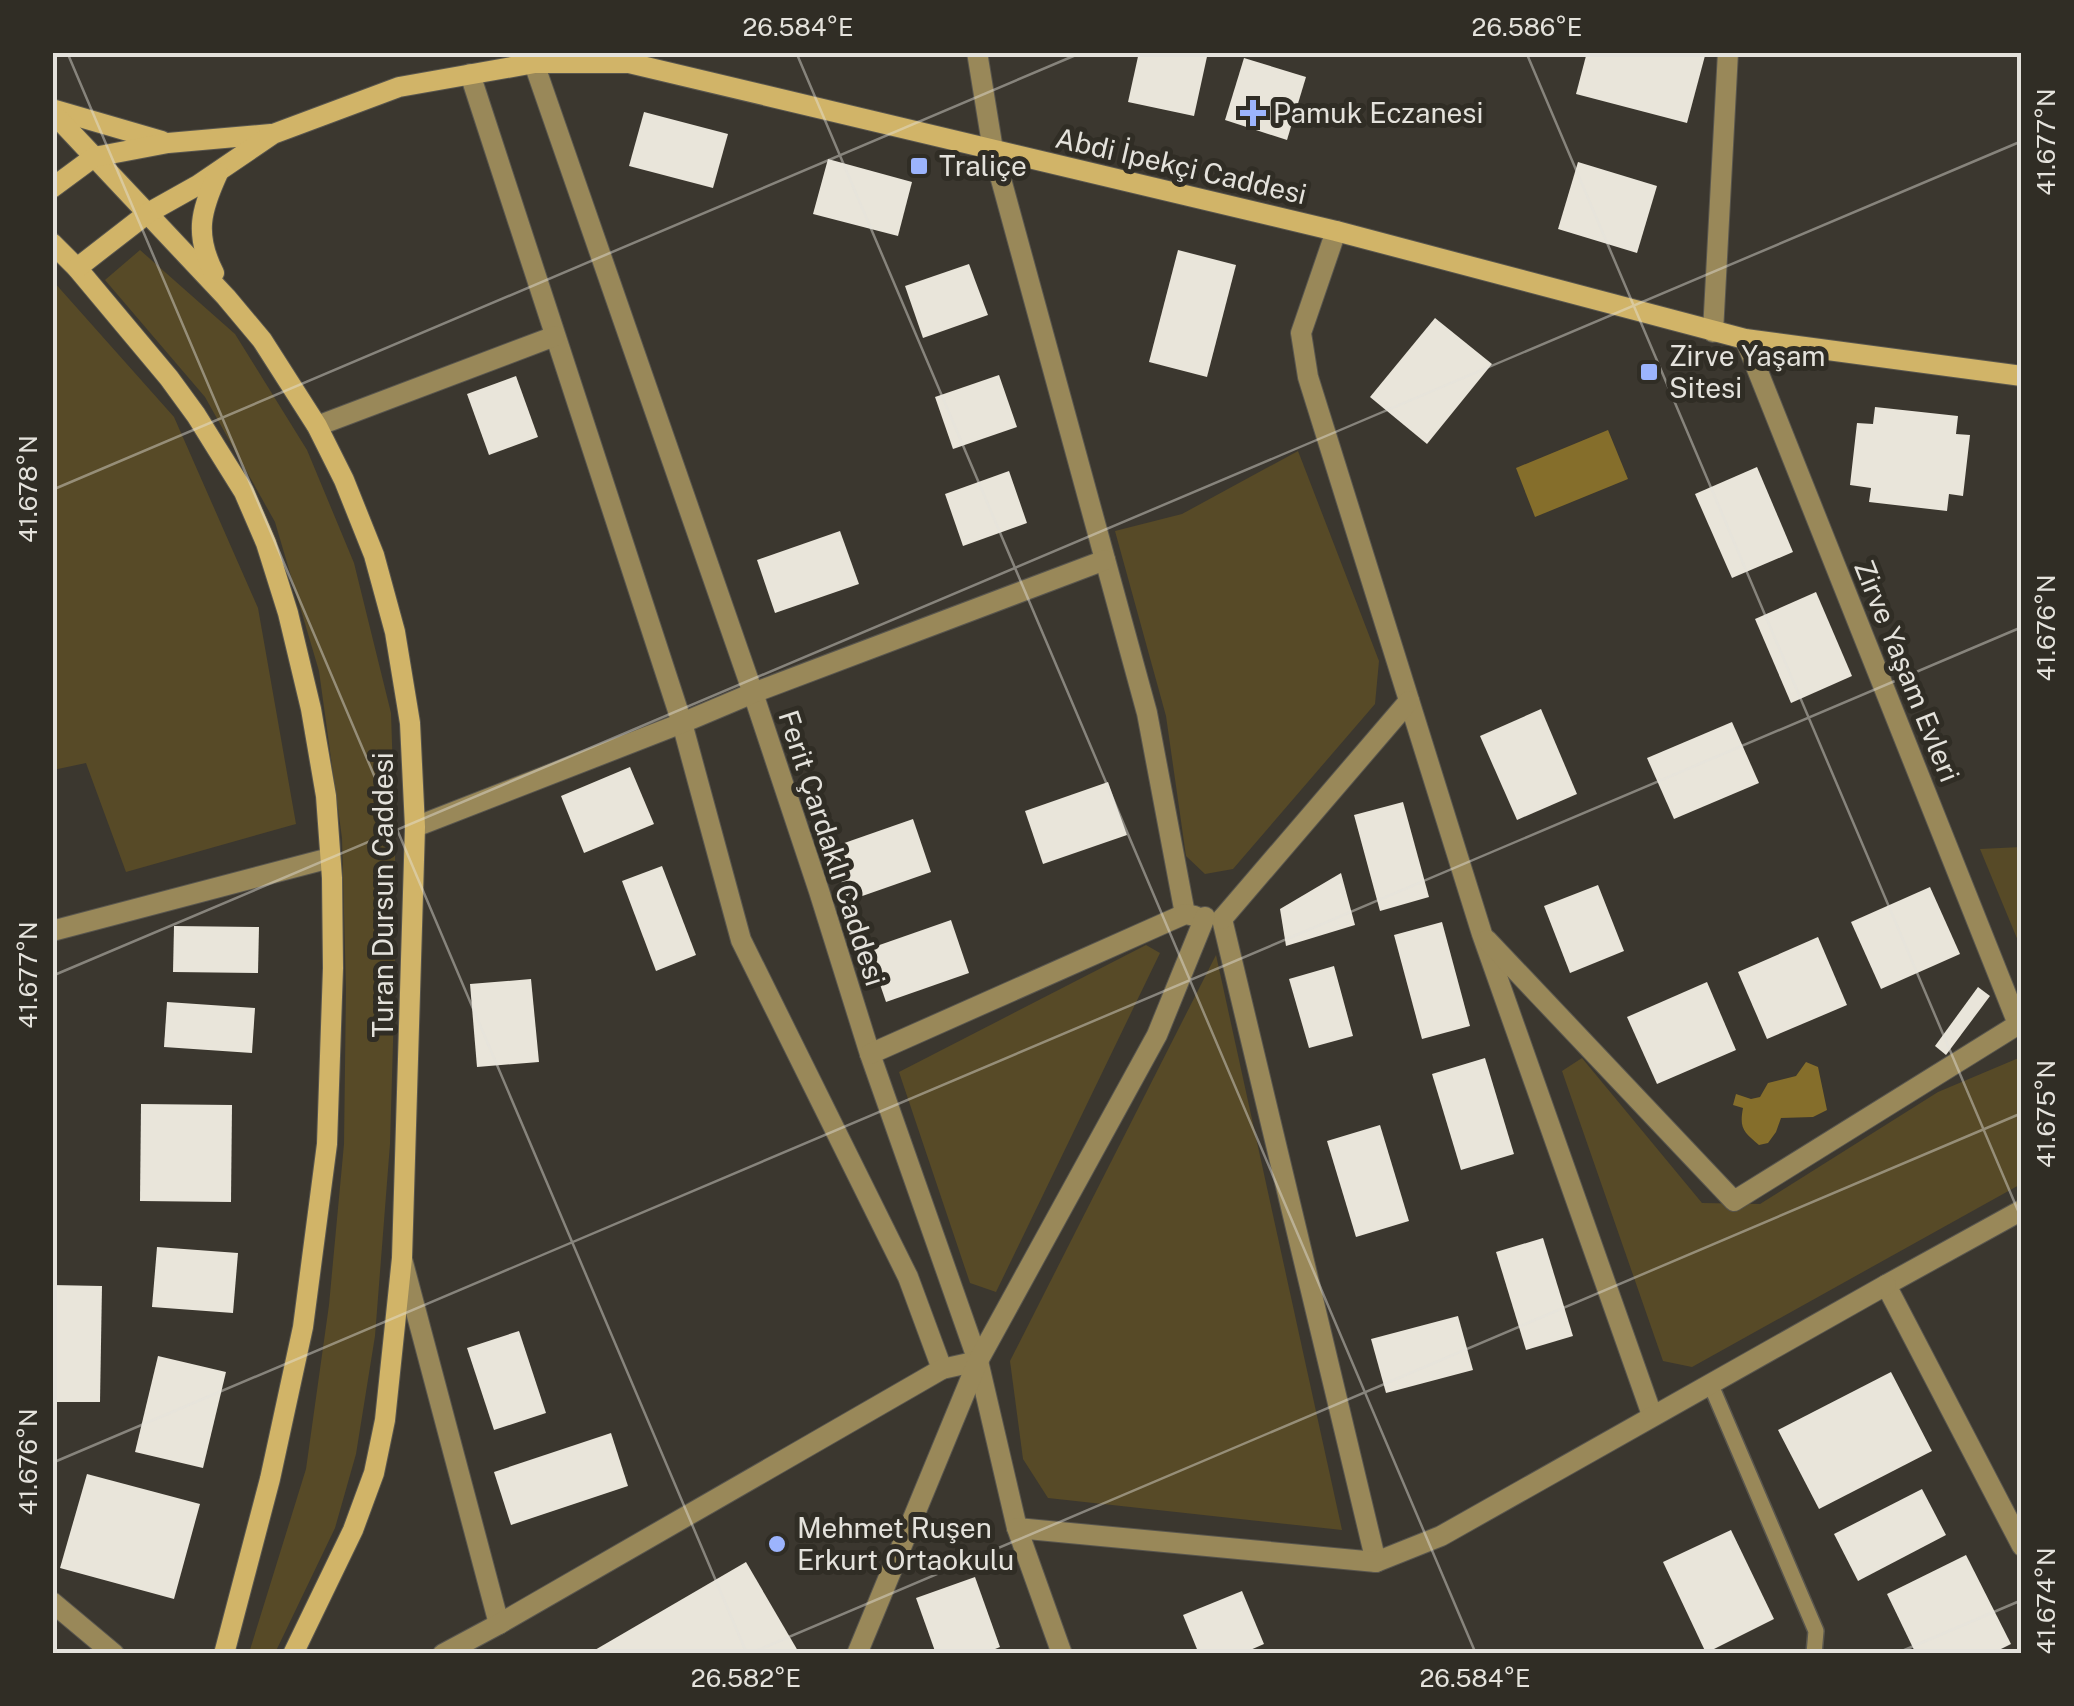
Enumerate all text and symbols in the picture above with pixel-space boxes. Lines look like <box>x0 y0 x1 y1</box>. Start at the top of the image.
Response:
text: 26.584°E <box>742 12 854 42</box>
text: 26.586°E <box>1472 12 1582 42</box>
text: 41.677°N <box>2031 88 2061 196</box>
place label: Pamuk Eczanesi <box>1273 96 1483 129</box>
marker: Pamuk Eczanesi <box>1242 102 1264 124</box>
street label: Abdi İpekçi Caddesi <box>1052 121 1310 210</box>
place label: Traliçe <box>939 149 1027 182</box>
marker: Traliçe <box>908 155 930 177</box>
place label: Zirve Yaşam Sitesi <box>1669 339 1826 404</box>
marker: Zirve Yaşam Sitesi <box>1638 361 1660 383</box>
text: 41.678°N <box>13 435 43 543</box>
street label: Zirve Yaşam Evleri <box>1848 555 1967 786</box>
text: 41.676°N <box>2031 574 2061 682</box>
street label: Ferit Çardaklı Caddesi <box>772 706 893 990</box>
street label: Turan Dursun Caddesi <box>366 752 399 1038</box>
text: 41.677°N <box>13 921 43 1029</box>
text: 41.675°N <box>2031 1060 2061 1168</box>
text: 41.676°N <box>13 1408 43 1516</box>
place label: Mehmet Ruşen Erkurt Ortaokulu <box>797 1511 1014 1576</box>
marker: Mehmet Ruşen Erkurt Ortaokulu <box>766 1533 788 1555</box>
text: 41.674°N <box>2031 1547 2061 1655</box>
text: 26.582°E <box>691 1663 801 1693</box>
text: 26.584°E <box>1419 1663 1531 1693</box>

